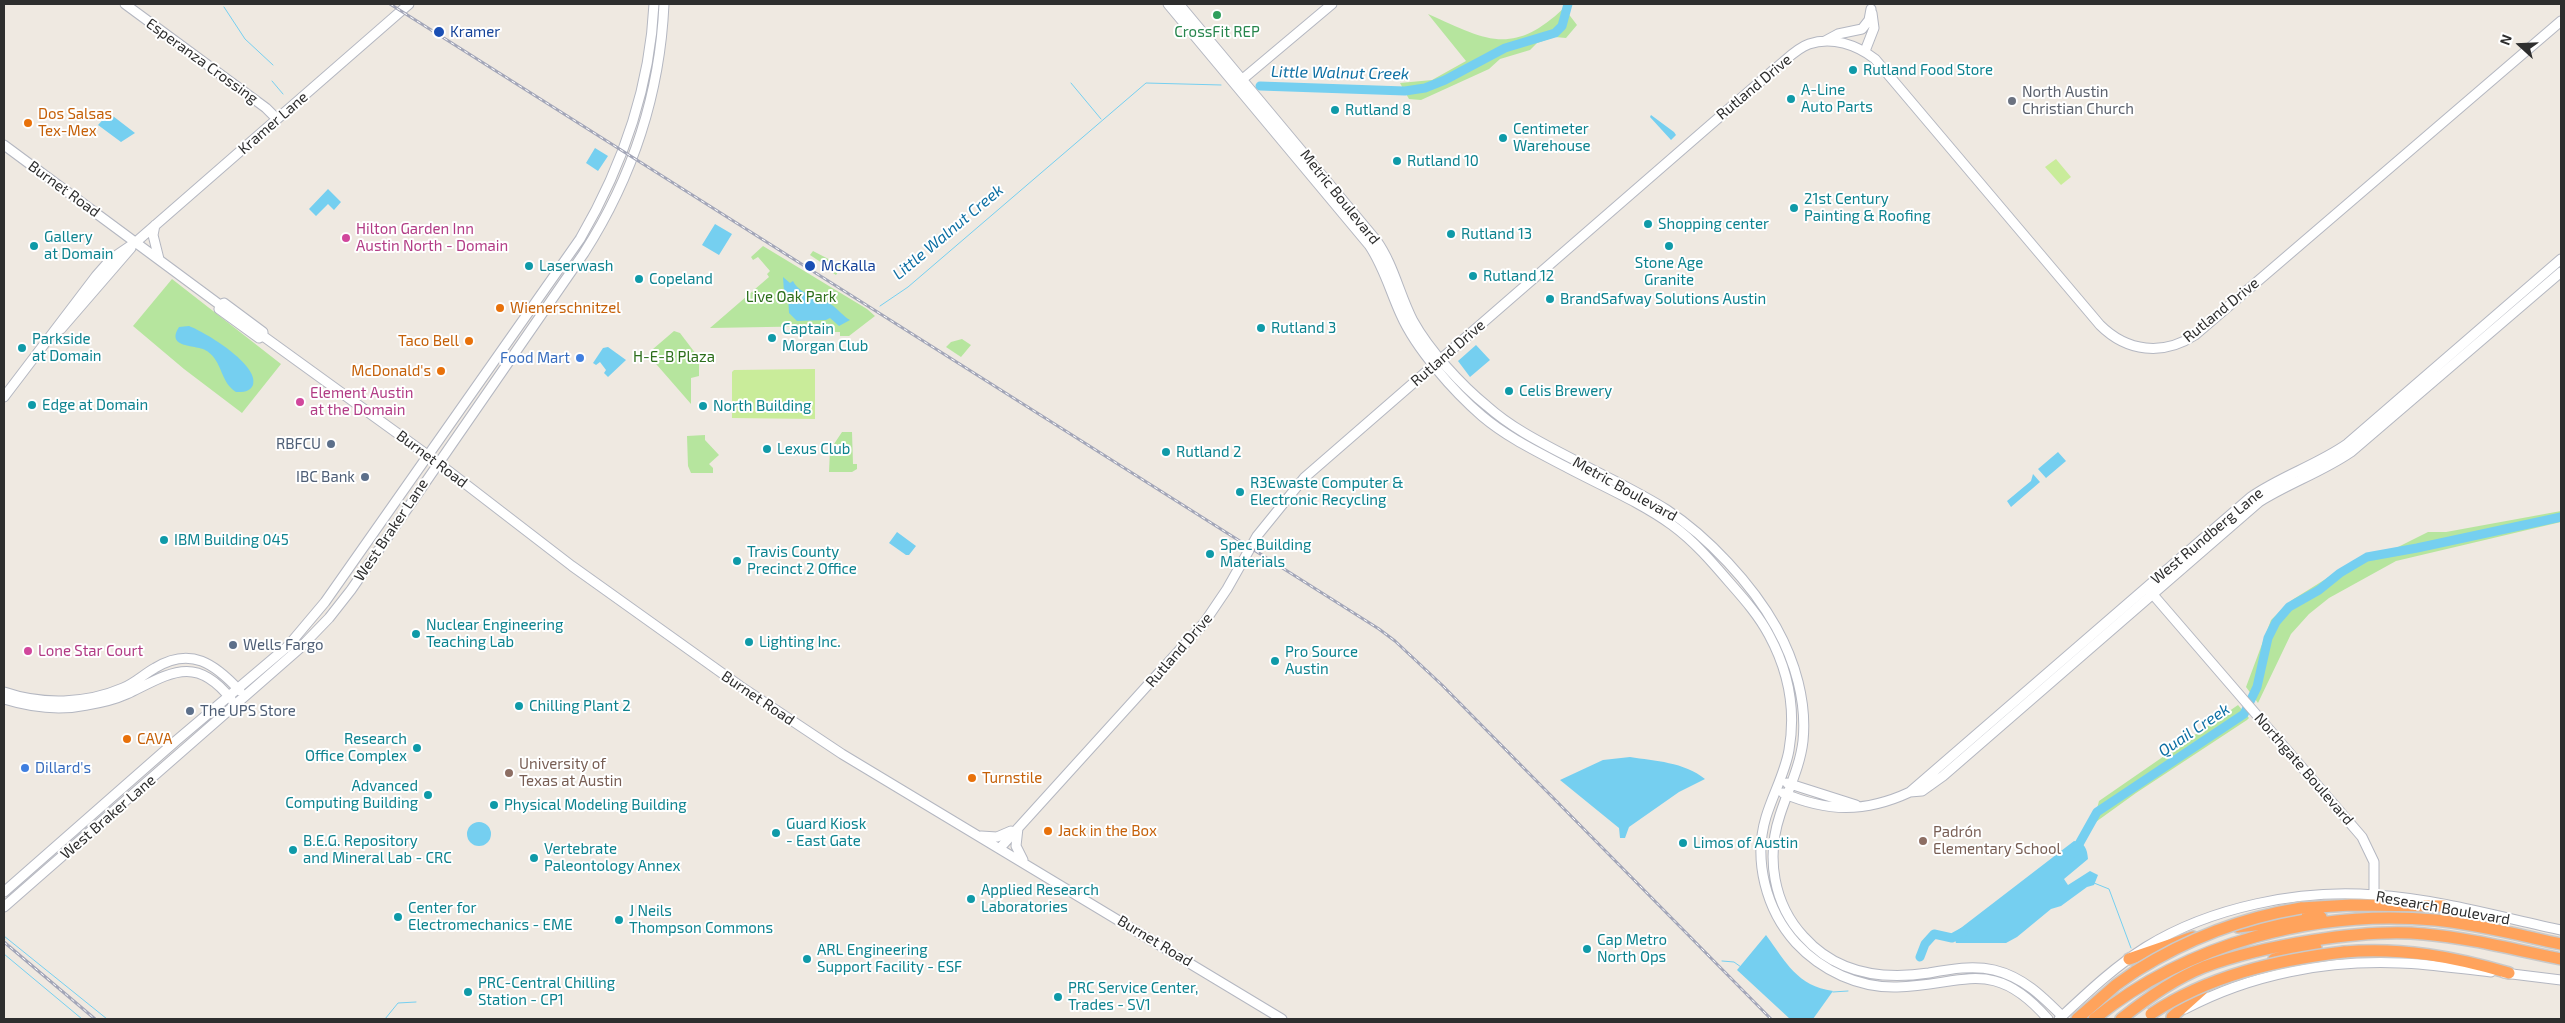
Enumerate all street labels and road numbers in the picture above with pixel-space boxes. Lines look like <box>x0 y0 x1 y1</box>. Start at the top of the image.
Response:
street label: Esperanza Crossing <box>143 14 261 108</box>
street label: Rutland Drive <box>1713 50 1795 124</box>
street label: Kramer Lane <box>234 88 312 158</box>
street label: Metric Boulevard <box>1296 146 1384 248</box>
street label: Burnet Road <box>25 157 103 221</box>
street label: Rutland Drive <box>2179 274 2263 346</box>
street label: Rutland Drive <box>1407 316 1489 390</box>
street label: Burnet Road <box>393 426 471 492</box>
street label: Metric Boulevard <box>1570 453 1680 525</box>
street label: West Braker Lane <box>350 475 432 585</box>
street label: West Rundberg Lane <box>2147 484 2267 588</box>
street label: Rutland Drive <box>1142 609 1216 691</box>
street label: Burnet Road <box>718 667 798 729</box>
street label: Northgate Boulevard <box>2250 709 2358 829</box>
street label: West Braker Lane <box>57 771 159 863</box>
street label: Research Boulevard <box>2375 887 2511 929</box>
street label: Burnet Road <box>1114 912 1196 970</box>

